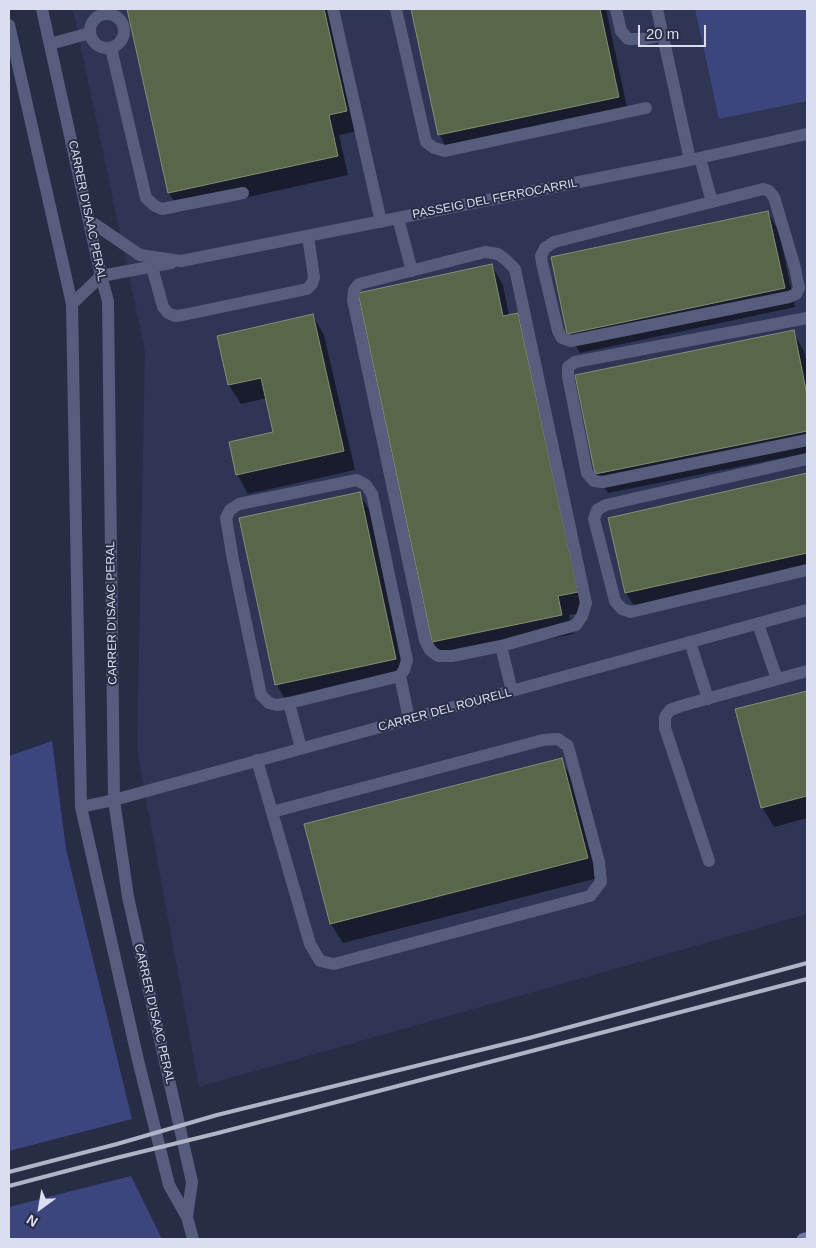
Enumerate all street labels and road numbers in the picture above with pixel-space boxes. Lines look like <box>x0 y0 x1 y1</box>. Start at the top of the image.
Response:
street label: CARRER D'ISAAC PERAL <box>65 139 109 283</box>
street label: PASSEIG DEL FERROCARRIL <box>411 176 579 222</box>
street label: CARRER D'ISAAC PERAL <box>104 541 120 685</box>
street label: CARRER DEL ROURELL <box>377 685 513 735</box>
street label: CARRER D'ISAAC PERAL <box>131 942 177 1086</box>

